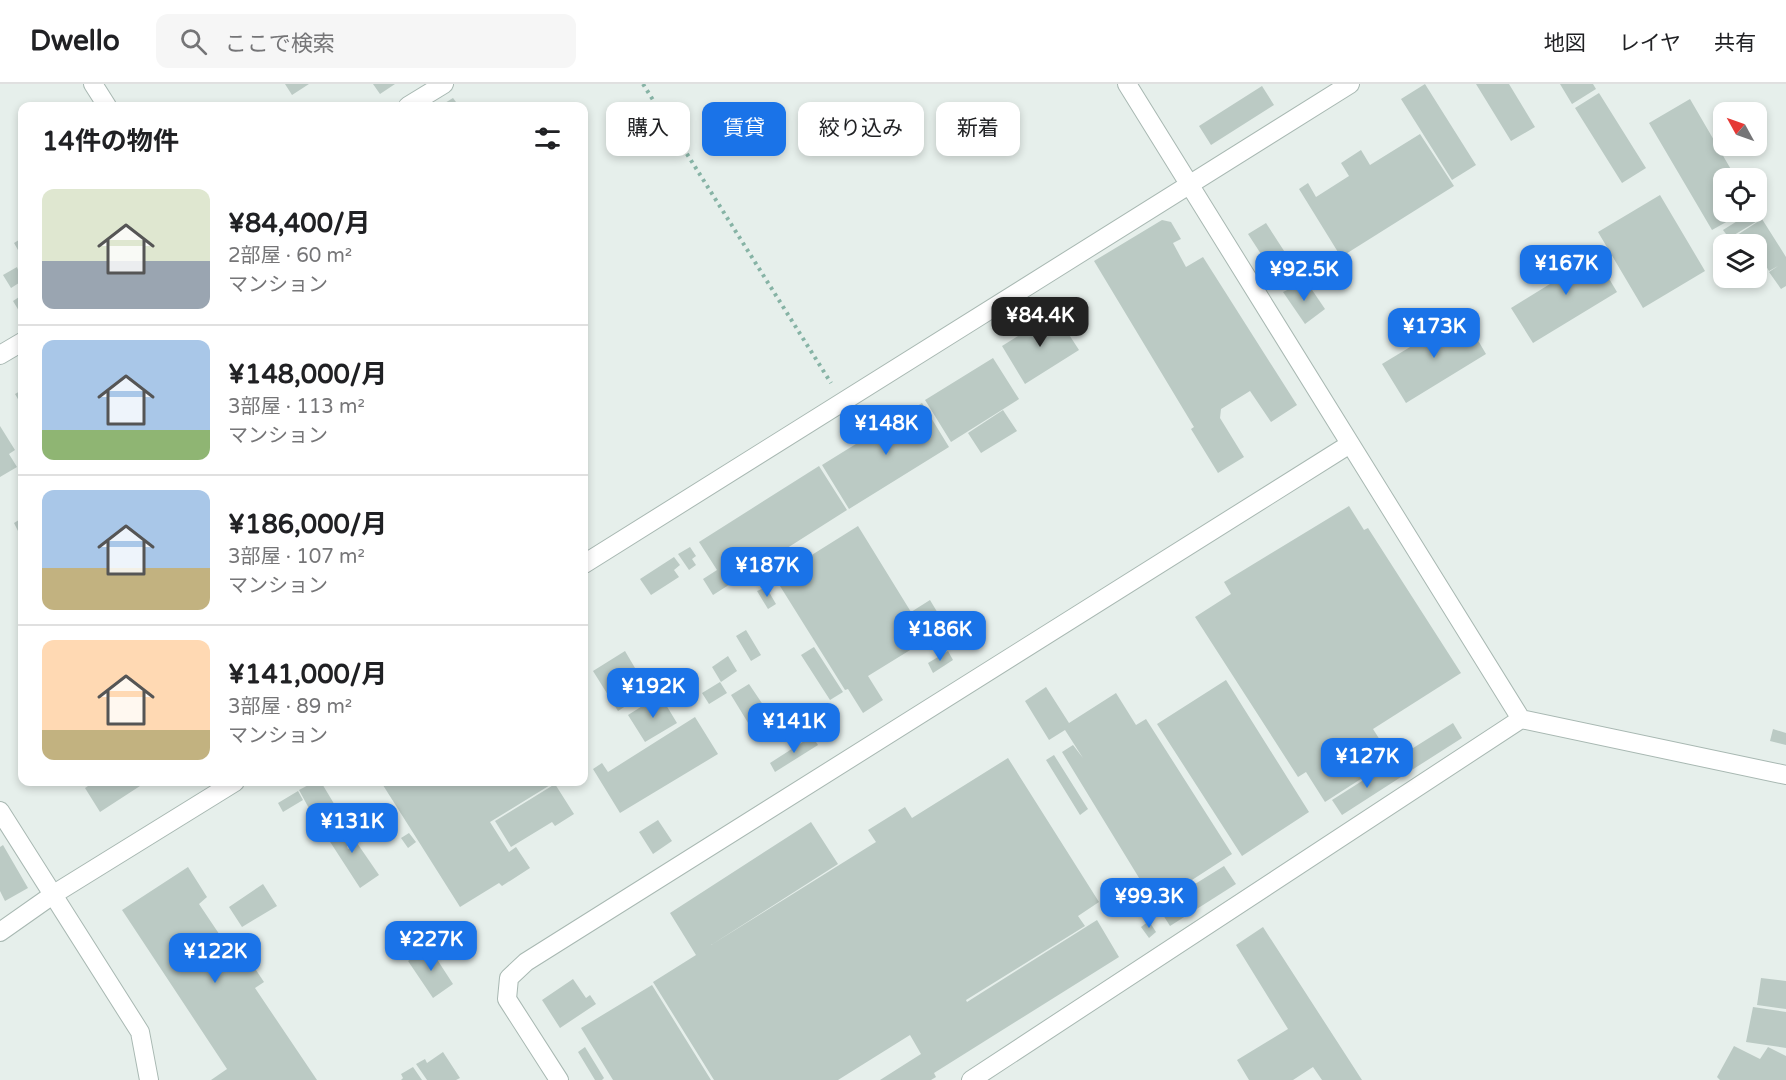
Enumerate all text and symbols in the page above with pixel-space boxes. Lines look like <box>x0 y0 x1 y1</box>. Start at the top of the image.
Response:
search box <box>156 14 576 68</box>
text: Dwello <box>30 24 120 58</box>
icon: search <box>177 25 210 58</box>
text: ここで検索 <box>225 31 335 57</box>
text: 地図 <box>1544 31 1586 56</box>
text: レイヤ <box>1619 31 1681 56</box>
text: 共有 <box>1714 31 1756 56</box>
chip: 購入 <box>606 102 690 156</box>
chip: 賃貸 <box>702 102 786 156</box>
chip: 絞り込み <box>798 102 924 156</box>
chip: 新着 <box>936 102 1020 156</box>
north arrow <box>1713 102 1767 156</box>
map controls <box>1713 102 1767 288</box>
icon: filters <box>531 122 564 155</box>
text: 14件の物件 <box>42 126 179 157</box>
button: locate <box>1713 168 1767 222</box>
text: ¥84,400/月 <box>228 208 371 239</box>
icon: home <box>90 213 162 285</box>
button: layers <box>1713 234 1767 288</box>
text: 2部屋 · 60 m² <box>228 244 352 268</box>
pin: ¥167K <box>1524 245 1608 296</box>
pin: ¥92.5K <box>1255 251 1353 302</box>
text: ¥167K <box>1534 252 1598 276</box>
text: ¥92.5K <box>1269 258 1339 282</box>
text: マンション <box>228 273 328 297</box>
pin: ¥84.4K <box>991 297 1089 348</box>
text: ¥84.4K <box>1005 304 1075 328</box>
pin: ¥173K <box>1392 308 1476 359</box>
text: ¥173K <box>1402 315 1466 339</box>
text: ¥148,000/月 <box>228 359 387 390</box>
icon: home <box>90 364 162 436</box>
text: 3部屋 · 113 m² <box>228 395 365 419</box>
pin: ¥148K <box>844 405 928 456</box>
text: ¥148K <box>854 412 918 436</box>
text: マンション <box>228 424 328 448</box>
text: ¥186,000/月 <box>228 509 387 540</box>
icon: home <box>90 514 162 586</box>
text: 3部屋 · 107 m² <box>228 545 365 569</box>
pin: ¥187K <box>725 547 809 598</box>
text: ¥187K <box>735 554 799 578</box>
text: マンション <box>228 574 328 598</box>
pin: ¥186K <box>898 611 982 662</box>
text: ¥186K <box>908 618 972 642</box>
text: ¥141,000/月 <box>228 659 387 690</box>
icon: home <box>90 664 162 736</box>
pin: ¥192K <box>611 668 695 719</box>
text: ¥192K <box>621 675 685 699</box>
text: 3部屋 · 89 m² <box>228 695 352 719</box>
pin: ¥141K <box>752 703 836 754</box>
text: ¥141K <box>762 710 826 734</box>
text: マンション <box>228 724 328 748</box>
pin: ¥127K <box>1325 738 1409 789</box>
text: ¥127K <box>1335 745 1399 769</box>
pin: ¥131K <box>310 803 394 854</box>
text: ¥131K <box>320 810 384 834</box>
pin: ¥99.3K <box>1100 878 1198 929</box>
text: ¥99.3K <box>1114 885 1184 909</box>
pin: ¥227K <box>389 921 473 972</box>
text: ¥227K <box>399 928 463 952</box>
pin: ¥122K <box>173 933 257 984</box>
text: ¥122K <box>183 940 247 964</box>

